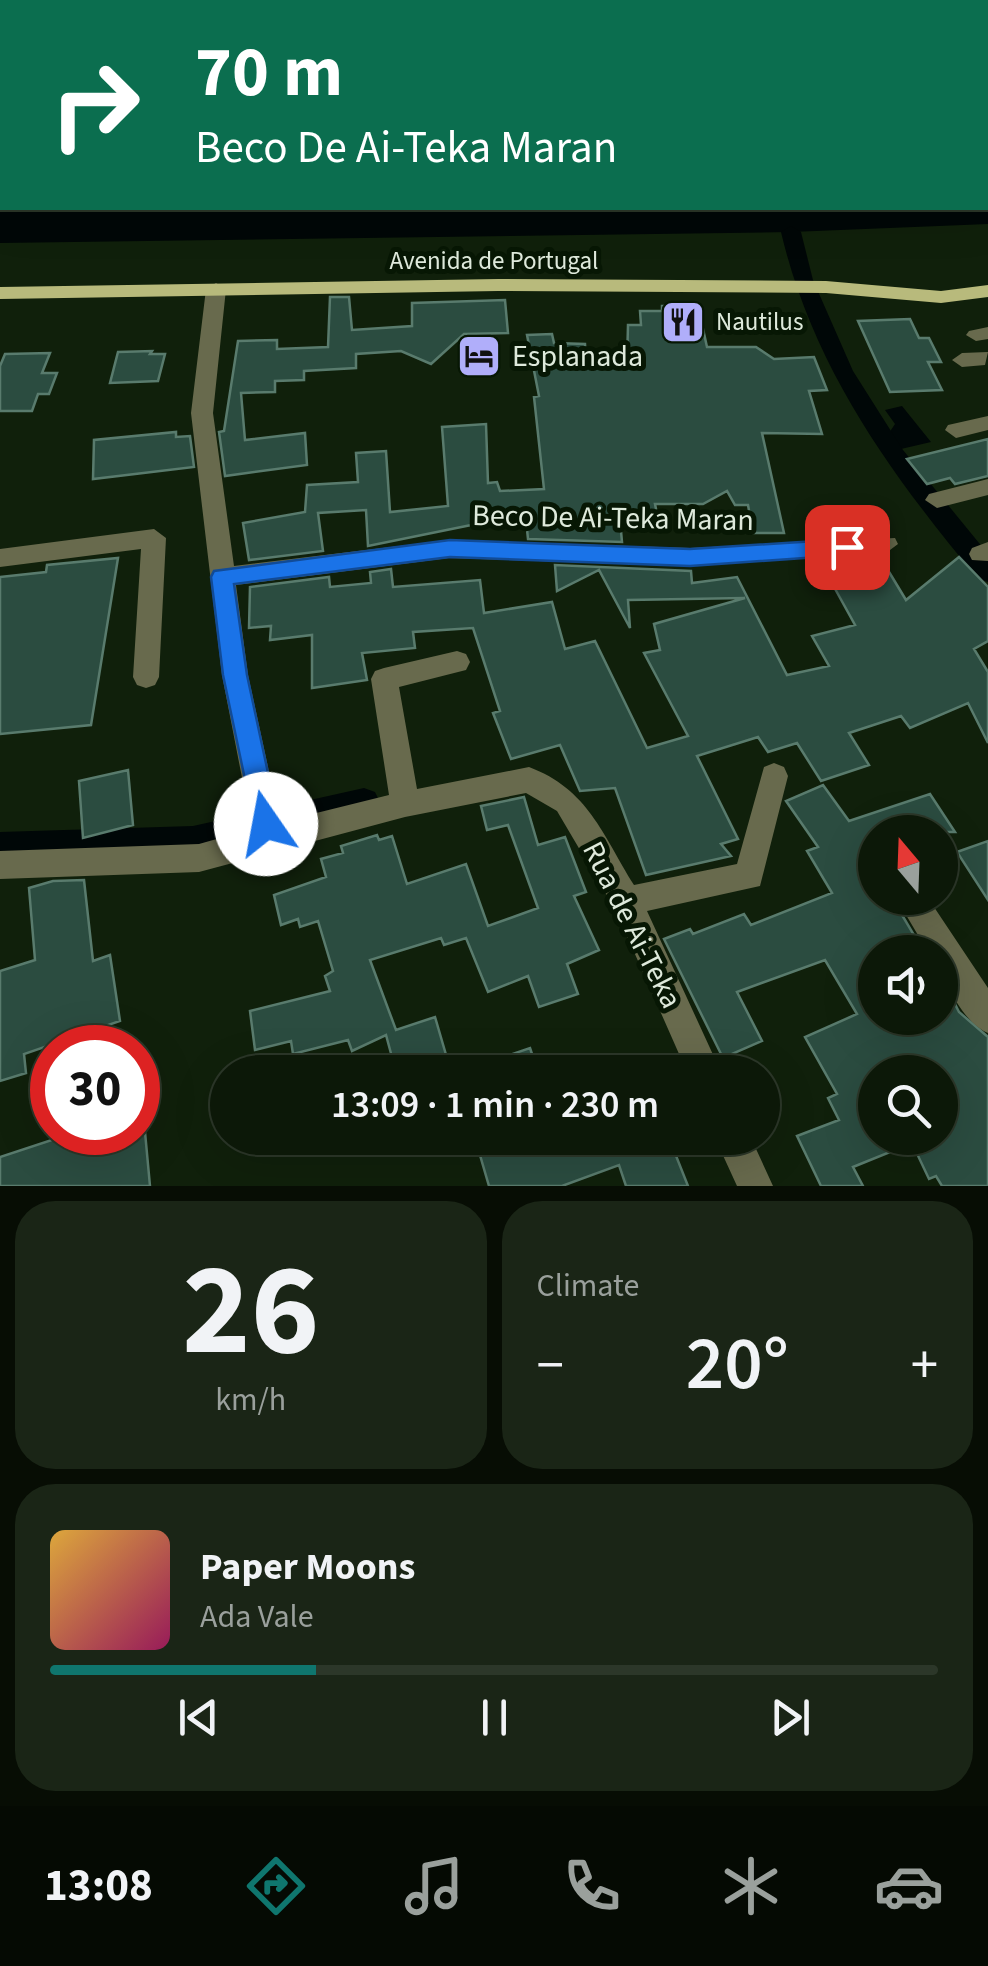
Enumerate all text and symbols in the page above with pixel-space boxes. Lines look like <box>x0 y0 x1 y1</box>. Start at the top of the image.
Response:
text: 70 m <box>195 23 343 123</box>
icon: right <box>30 40 160 170</box>
text: Beco De Ai-Teka Maran <box>195 116 617 180</box>
street label: Avenida de Portugal <box>390 243 598 279</box>
restaurant icon: Nautilus <box>660 299 706 345</box>
place label: Nautilus <box>716 304 803 340</box>
hotel icon: Esplanada <box>456 333 502 379</box>
place label: Esplanada <box>512 335 643 378</box>
street label: Beco De Ai-Teka Maran <box>472 494 754 542</box>
pin <box>805 505 890 590</box>
icon: arrive <box>820 520 875 575</box>
position arrow <box>214 772 318 876</box>
north arrow <box>858 815 958 915</box>
map controls <box>858 815 958 1155</box>
street label: Rua de Ai-Teka <box>571 834 693 1016</box>
button: sound <box>858 935 958 1035</box>
speed limit sign: 30 <box>30 1025 160 1155</box>
button: search <box>858 1055 958 1155</box>
text: 13:09 · 1 min · 230 m <box>331 1078 659 1132</box>
text: 26 <box>182 1219 319 1404</box>
text: Climate <box>537 1263 639 1309</box>
text: 20° <box>686 1311 789 1418</box>
text: − <box>537 1327 564 1405</box>
text: + <box>911 1327 938 1405</box>
text: km/h <box>215 1377 286 1423</box>
text: Paper Moons <box>200 1540 415 1594</box>
text: Ada Vale <box>200 1594 314 1640</box>
icon: previous <box>171 1690 226 1745</box>
icon: pause <box>467 1690 522 1745</box>
icon: next <box>763 1690 818 1745</box>
icon: directions <box>241 1851 311 1921</box>
icon: music <box>399 1851 469 1921</box>
icon: phone <box>557 1851 627 1921</box>
icon: climate <box>716 1851 786 1921</box>
icon: car <box>874 1851 944 1921</box>
text: 13:08 <box>44 1854 153 1918</box>

